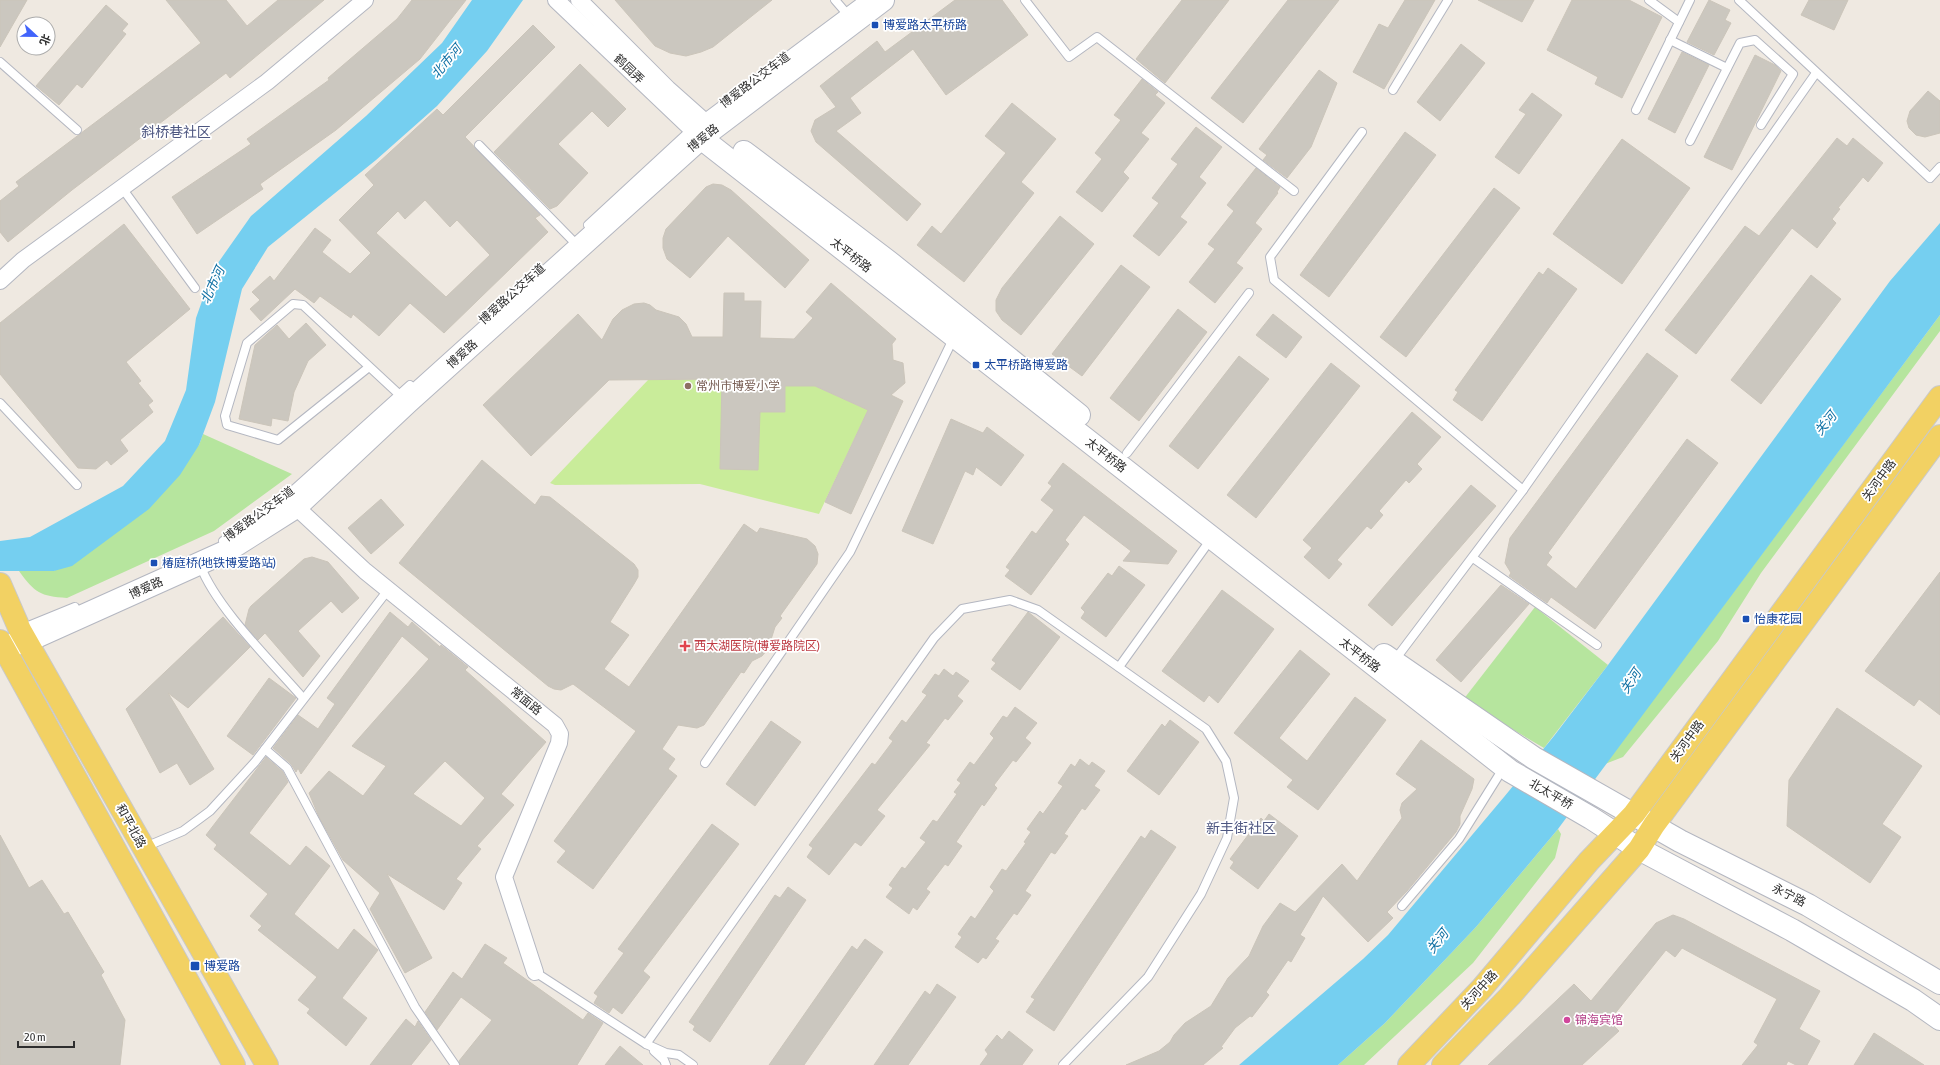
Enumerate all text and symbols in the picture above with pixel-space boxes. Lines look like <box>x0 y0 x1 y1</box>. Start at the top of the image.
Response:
north arrow <box>16 16 56 56</box>
place label: 博爱路太平桥路 <box>883 18 967 32</box>
marker: 博爱路太平桥路 <box>870 20 880 30</box>
text: 北 <box>38 32 53 47</box>
water label: 北市河 <box>428 39 467 81</box>
street label: 博爱路公交车道 <box>717 49 793 111</box>
street label: 鹤园弄 <box>611 51 647 87</box>
street label: 博爱路 <box>685 121 721 155</box>
district label: 斜桥巷社区 <box>141 124 211 140</box>
street label: 太平桥路 <box>828 235 874 275</box>
street label: 博爱路公交车道 <box>476 261 548 327</box>
water label: 北市河 <box>197 262 229 306</box>
street label: 博爱路 <box>444 337 480 371</box>
place label: 太平桥路博爱路 <box>984 358 1068 372</box>
marker: 太平桥路博爱路 <box>971 360 981 370</box>
place label: 常州市博爱小学 <box>696 379 780 393</box>
marker: 常州市博爱小学 <box>683 381 693 391</box>
water label: 关河 <box>1811 406 1841 438</box>
street label: 太平桥路 <box>1083 435 1129 475</box>
street label: 关河中路 <box>1859 456 1899 504</box>
street label: 博爱路公交车道 <box>221 484 297 544</box>
place label: 椿庭桥(地铁博爱路站) <box>162 556 276 570</box>
marker: 椿庭桥(地铁博爱路站) <box>149 558 159 568</box>
street label: 博爱路 <box>127 574 165 602</box>
place label: 怡康花园 <box>1754 612 1802 626</box>
marker: 怡康花园 <box>1741 614 1751 624</box>
street label: 太平桥路 <box>1337 635 1383 675</box>
place label: 西太湖医院(博爱路院区) <box>694 639 820 653</box>
marker: 西太湖医院(博爱路院区) <box>679 640 691 652</box>
water label: 关河 <box>1617 664 1646 696</box>
street label: 常面路 <box>508 684 544 718</box>
street label: 关河中路 <box>1667 717 1707 765</box>
street label: 北太平桥 <box>1527 776 1575 812</box>
street label: 和平北路 <box>113 802 149 850</box>
district label: 新丰街社区 <box>1206 820 1276 836</box>
street label: 永宁路 <box>1770 881 1808 909</box>
water label: 关河 <box>1423 924 1453 956</box>
place label: 博爱路 <box>204 959 240 973</box>
marker: 博爱路 <box>189 960 201 972</box>
street label: 关河中路 <box>1458 967 1500 1013</box>
place label: 锦海宾馆 <box>1575 1013 1623 1027</box>
marker: 锦海宾馆 <box>1562 1015 1572 1025</box>
scale bar <box>18 1023 74 1049</box>
text: 20 m <box>24 1030 46 1044</box>

